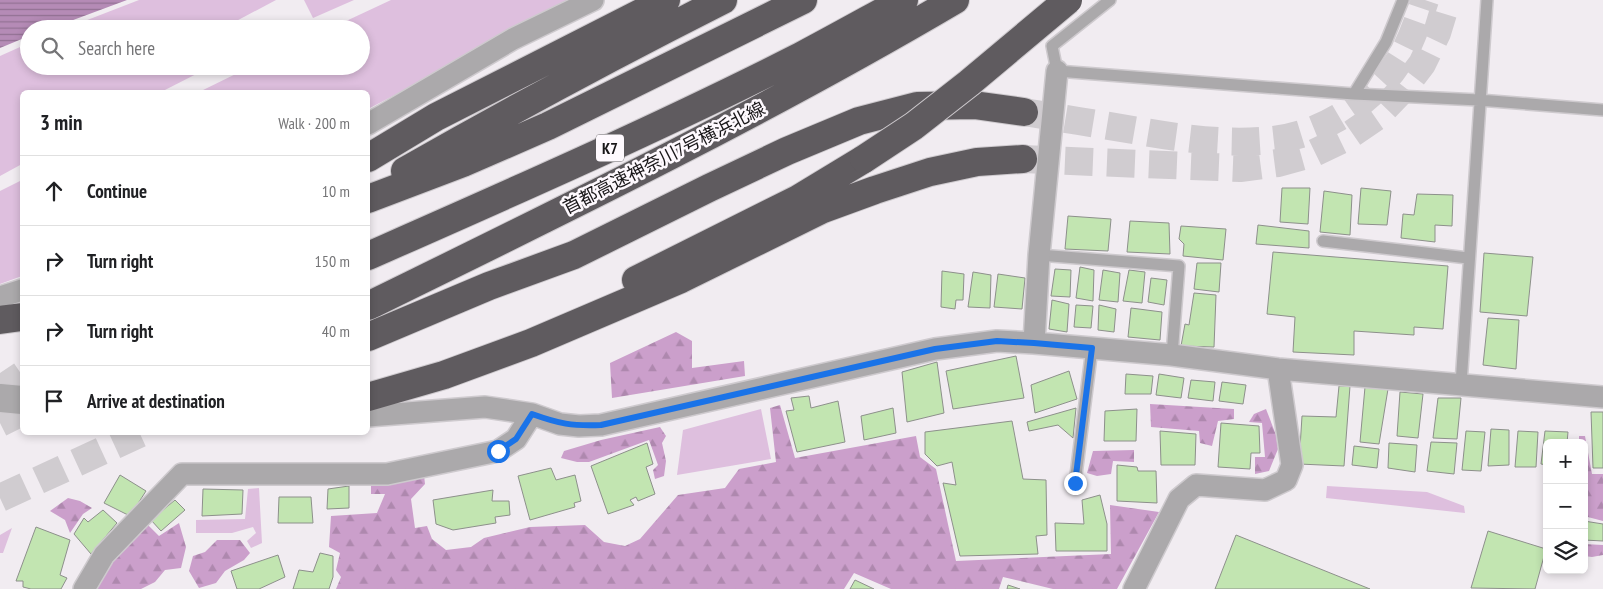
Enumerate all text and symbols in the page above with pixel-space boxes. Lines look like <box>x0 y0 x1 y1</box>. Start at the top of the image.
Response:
search box <box>20 20 370 75</box>
icon: search <box>38 34 66 62</box>
text: Search here <box>78 36 155 60</box>
street label: 首都高速神奈川7号横浜北線 <box>559 96 769 219</box>
text: 3 min <box>40 109 82 136</box>
text: Walk · 200 m <box>278 113 350 133</box>
road number: K7 <box>596 134 624 162</box>
icon: ahead <box>40 177 68 205</box>
text: Continue <box>87 179 147 203</box>
text: 10 m <box>322 181 350 201</box>
icon: right <box>40 247 68 275</box>
text: Turn right <box>87 249 153 273</box>
text: 150 m <box>315 251 350 271</box>
icon: right <box>40 317 68 345</box>
text: Turn right <box>87 319 153 343</box>
text: 40 m <box>322 321 350 341</box>
icon: arrive <box>40 387 68 415</box>
text: Arrive at destination <box>87 389 225 413</box>
map controls <box>1543 439 1588 574</box>
button: + <box>1543 439 1588 484</box>
route start <box>487 440 510 463</box>
route end <box>1064 472 1087 495</box>
button: − <box>1543 484 1588 529</box>
button: layers <box>1543 529 1588 574</box>

